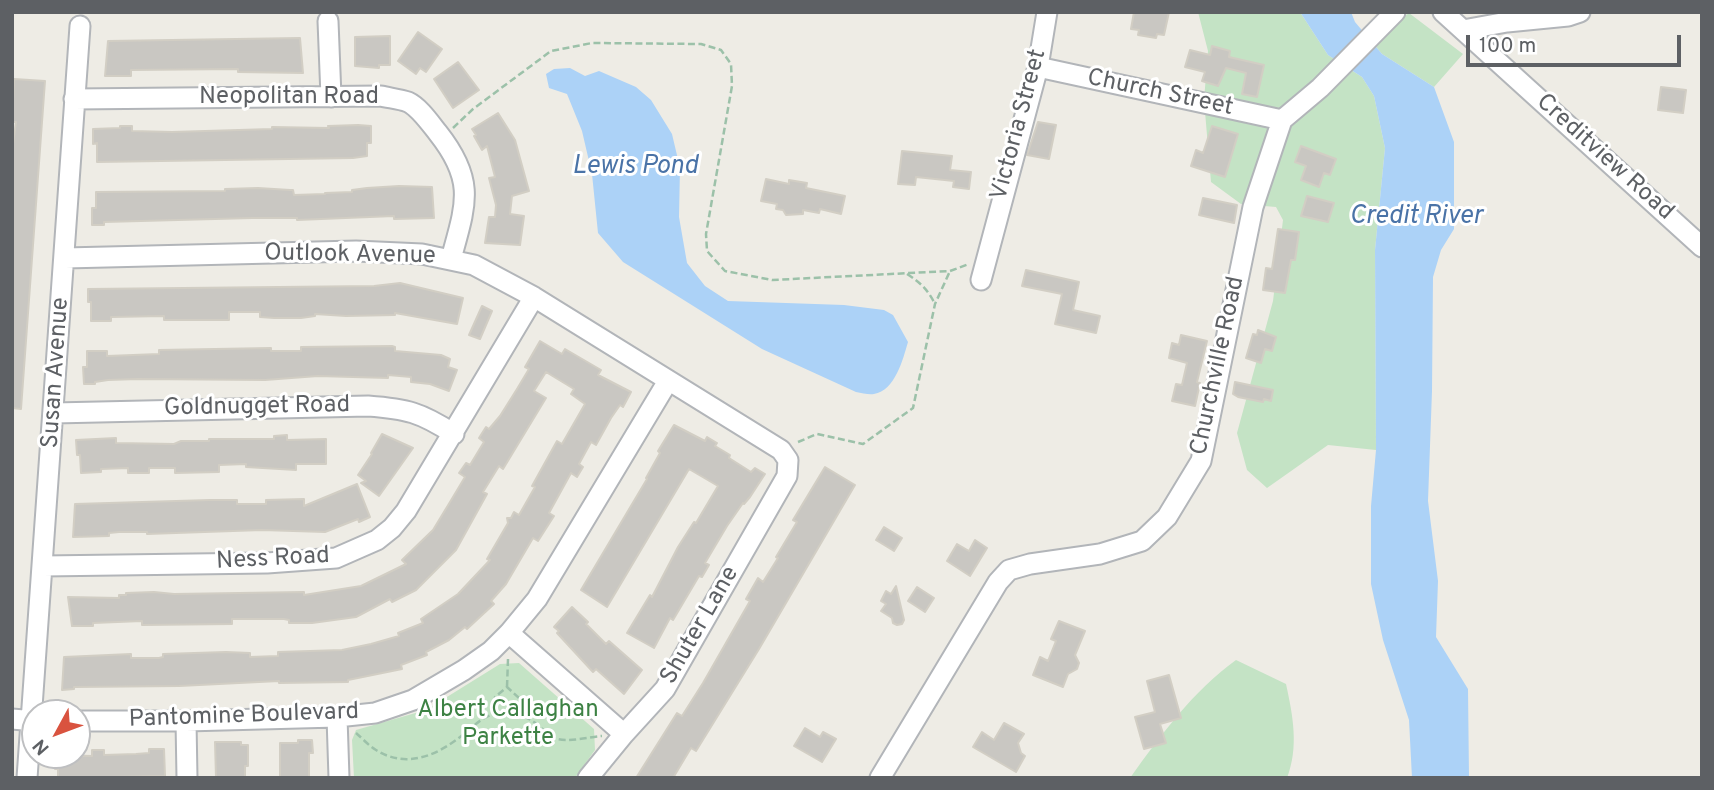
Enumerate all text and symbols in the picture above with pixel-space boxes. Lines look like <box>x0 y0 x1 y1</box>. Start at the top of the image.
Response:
scale bar <box>1469 21 1684 65</box>
text: 100 m <box>1479 33 1536 60</box>
street label: Victoria Street <box>986 46 1054 204</box>
street label: Church Street <box>1084 64 1236 124</box>
street label: Neopolitan Road <box>199 84 379 112</box>
street label: Creditview Road <box>1529 89 1679 227</box>
water label: Lewis Pond <box>572 152 698 184</box>
water label: Credit River <box>1349 202 1483 234</box>
street label: Outlook Avenue <box>264 240 436 272</box>
street label: Churchville Road <box>1186 274 1252 458</box>
street label: Susan Avenue <box>37 297 77 449</box>
street label: Goldnugget Road <box>164 392 350 424</box>
street label: Ness Road <box>216 543 330 577</box>
street label: Shuter Lane <box>656 562 746 690</box>
park label: Albert Callaghan Parkette <box>417 697 599 753</box>
north arrow <box>21 699 91 769</box>
street label: Pantomine Boulevard <box>128 699 360 735</box>
text: N <box>28 733 55 759</box>

